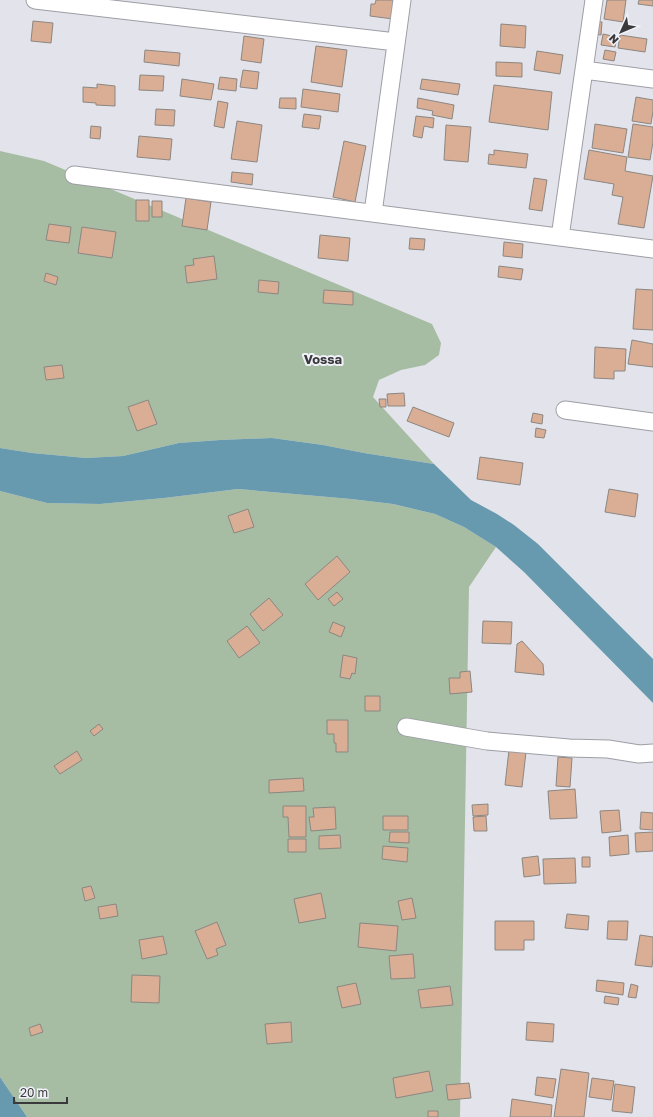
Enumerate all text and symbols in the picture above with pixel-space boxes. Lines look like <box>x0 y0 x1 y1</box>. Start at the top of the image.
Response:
north arrow <box>601 12 641 52</box>
text: N <box>606 32 621 47</box>
district label: Vossa <box>304 351 343 367</box>
scale bar <box>14 1079 67 1105</box>
text: 20 m <box>20 1085 48 1100</box>

